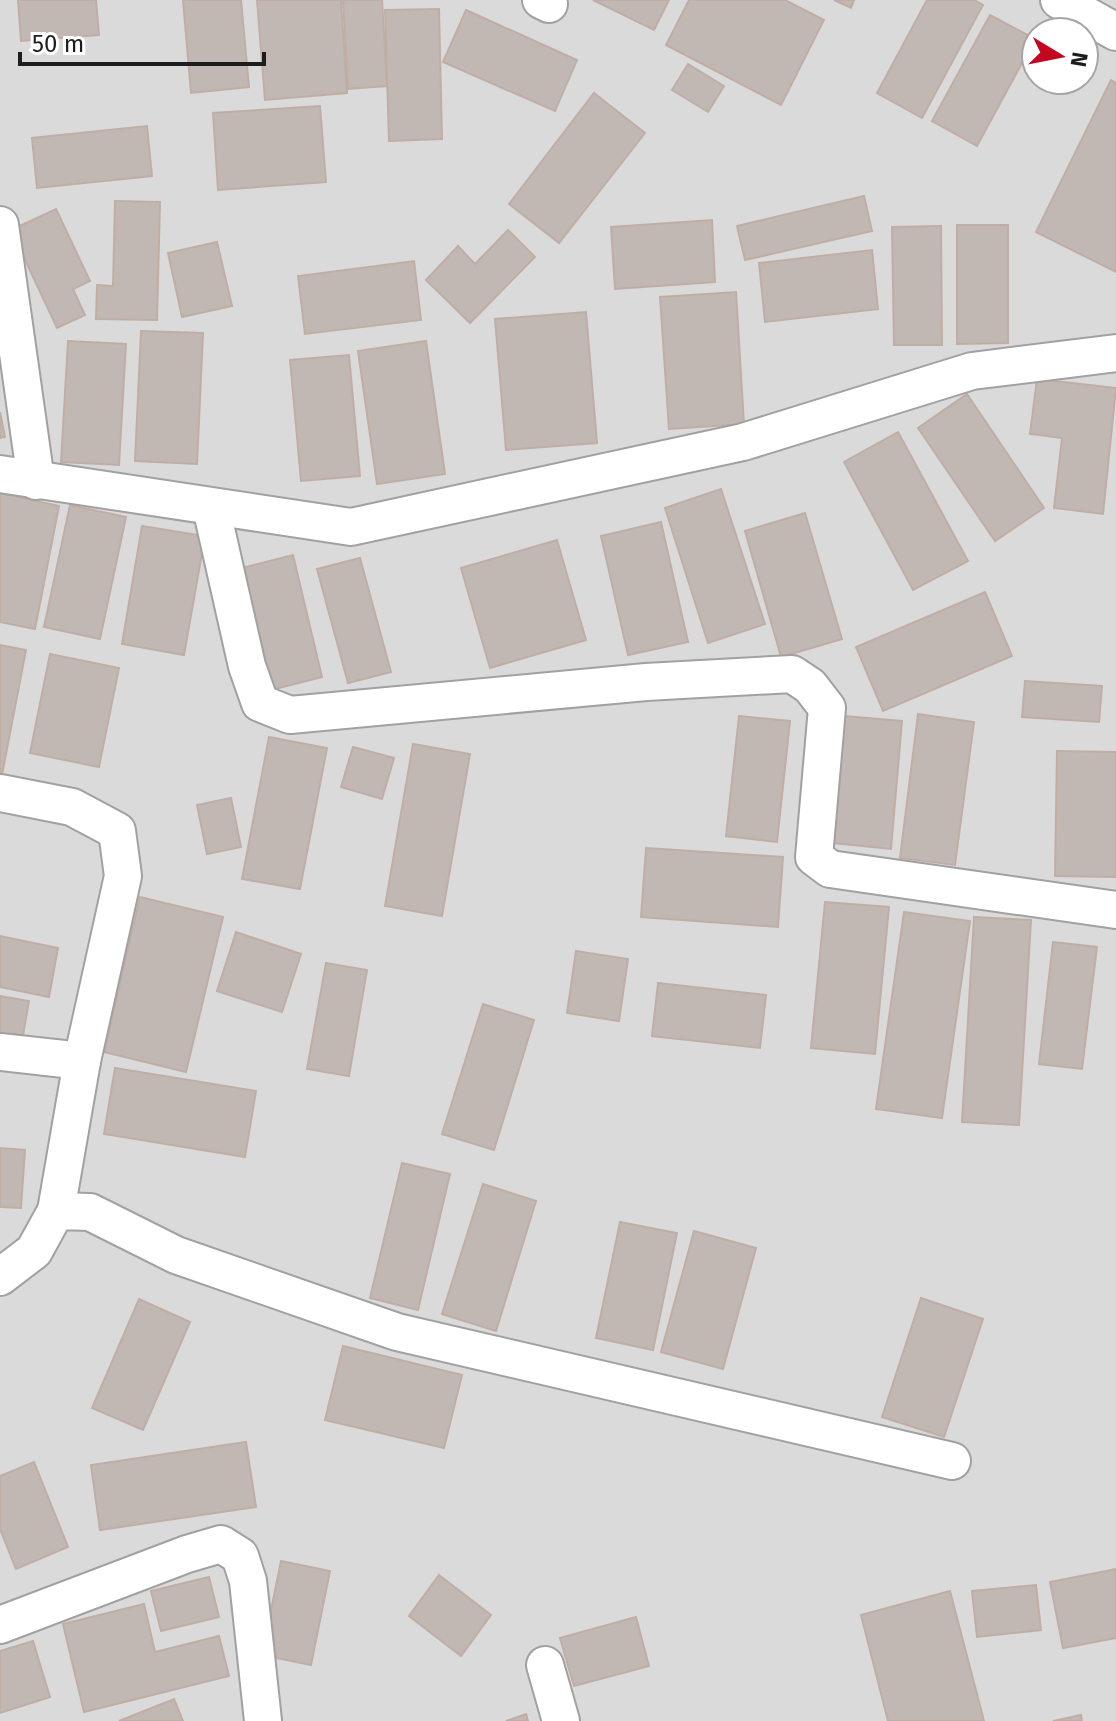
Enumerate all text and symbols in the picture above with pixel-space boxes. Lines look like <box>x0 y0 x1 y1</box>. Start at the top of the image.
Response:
scale bar <box>20 16 264 66</box>
north arrow <box>1020 16 1100 96</box>
text: 50 m <box>32 30 84 58</box>
text: N <box>1065 50 1094 69</box>

